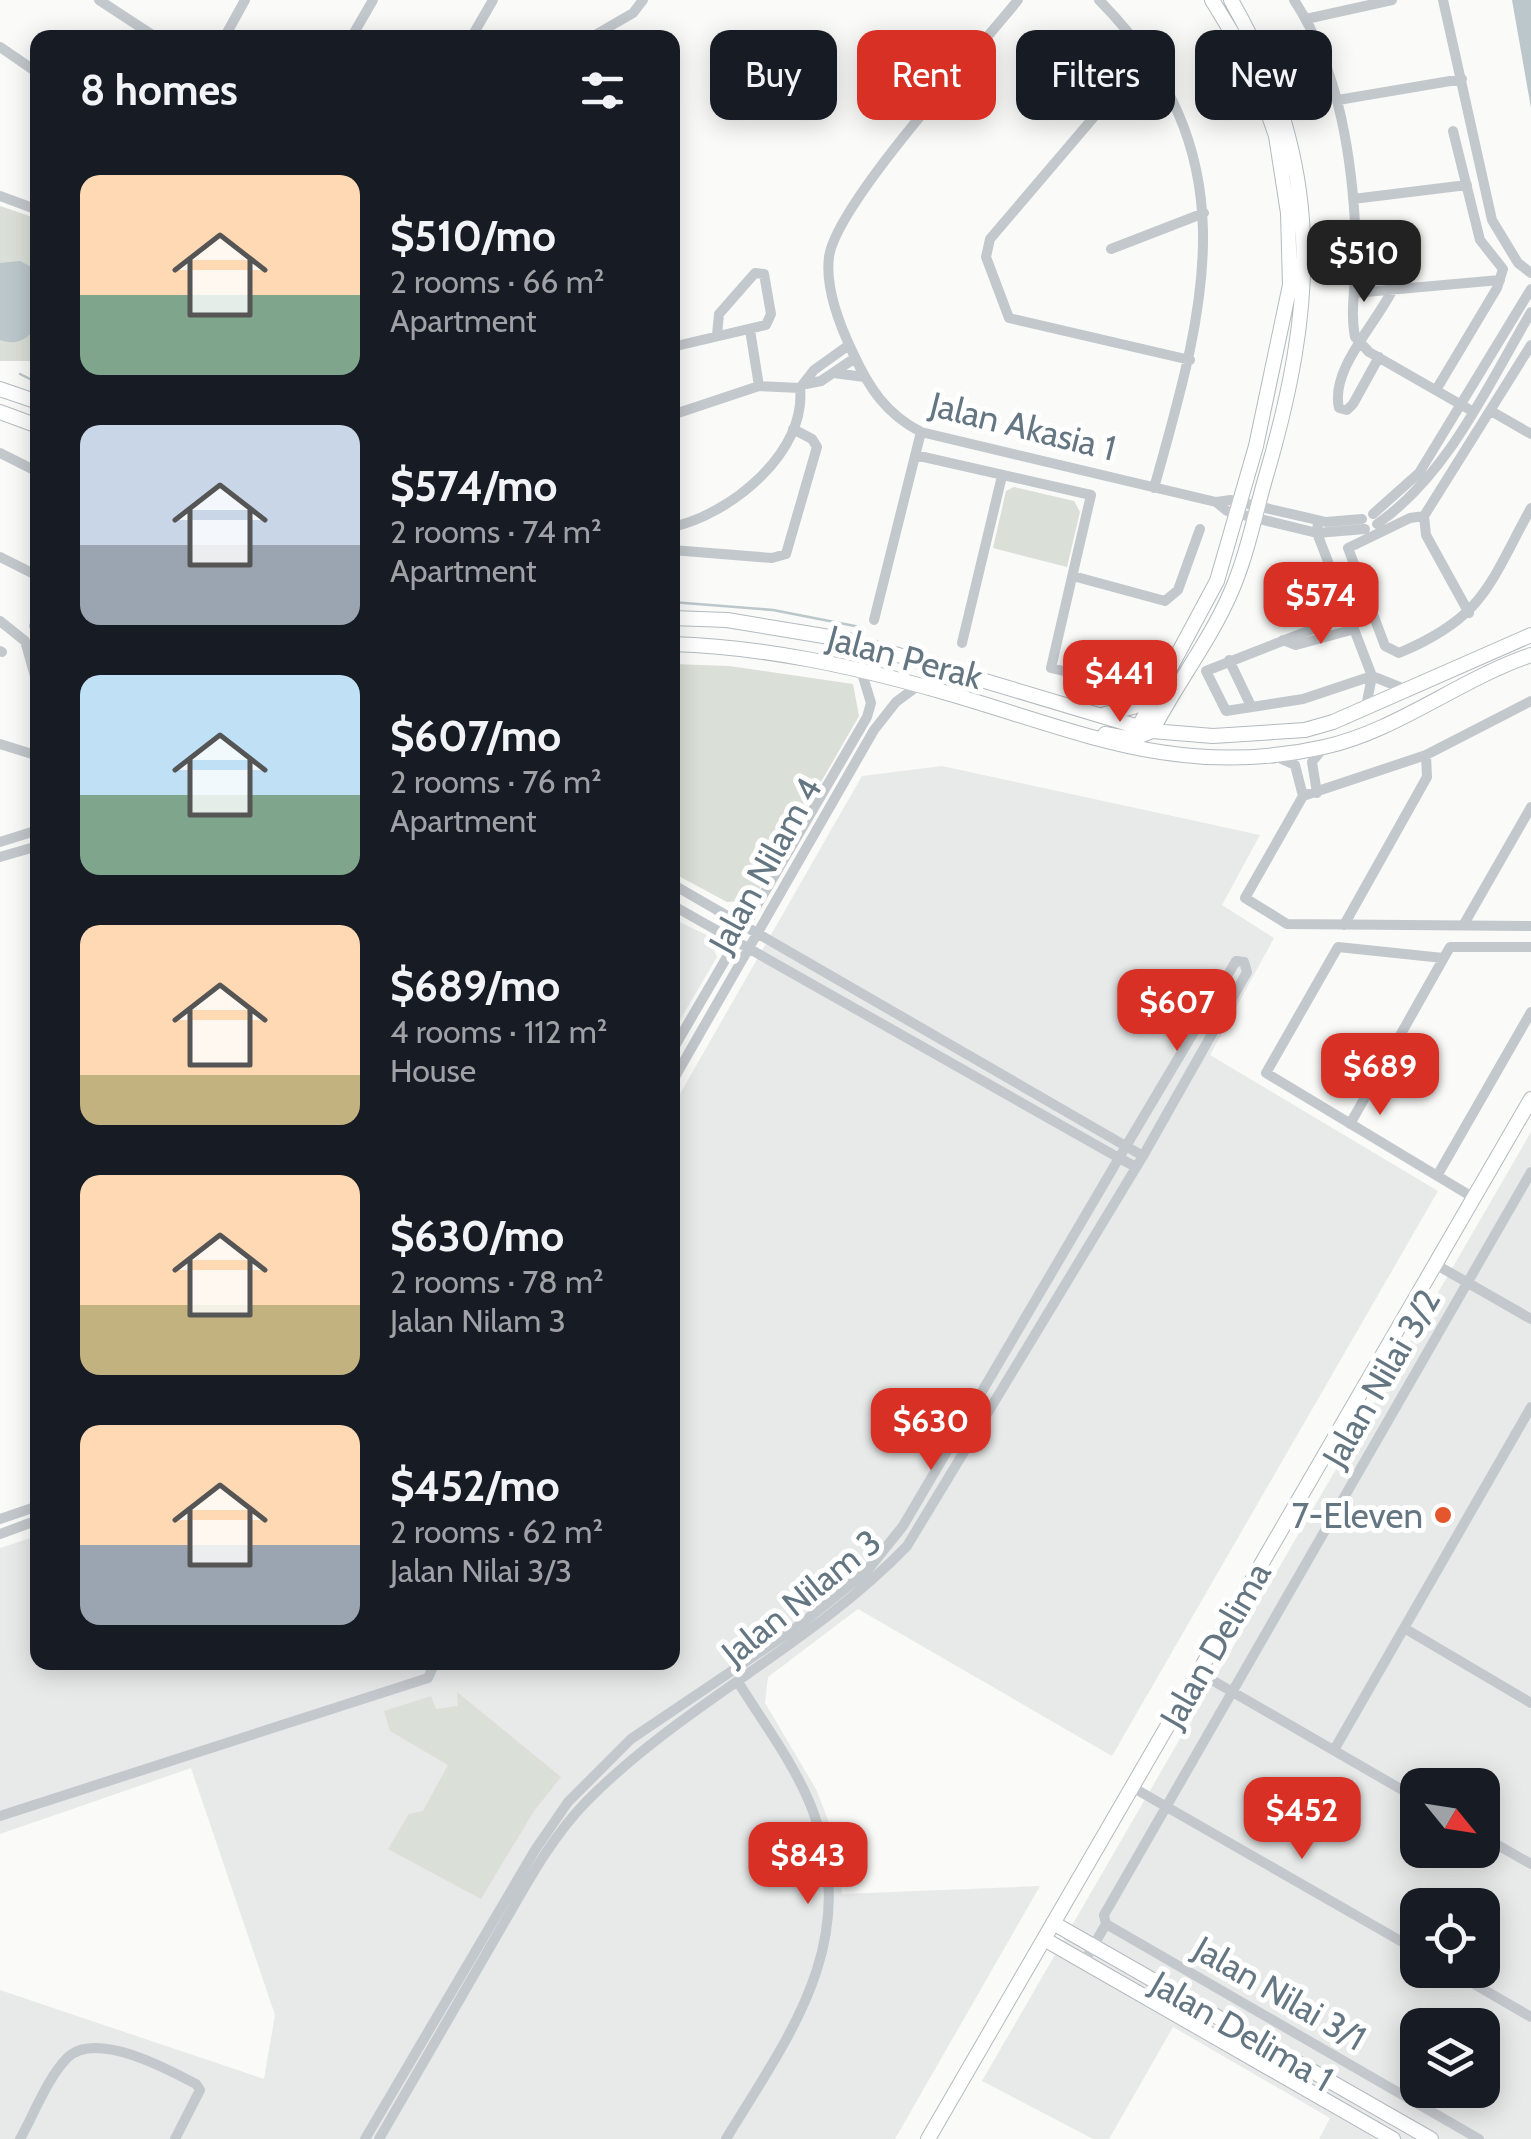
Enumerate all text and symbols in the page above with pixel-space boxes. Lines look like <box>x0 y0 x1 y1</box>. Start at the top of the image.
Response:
chip: Buy <box>710 30 837 120</box>
chip: Rent <box>857 30 996 120</box>
chip: Filters <box>1016 30 1175 120</box>
chip: New <box>1195 30 1332 120</box>
icon: filters <box>575 63 630 118</box>
text: 8 homes <box>80 64 238 116</box>
text: $510/mo <box>390 210 556 262</box>
icon: home <box>160 215 280 335</box>
pin: $510 <box>1305 220 1423 305</box>
text: $510 <box>1329 233 1399 272</box>
text: 2 rooms · 66 m² <box>390 262 604 301</box>
text: Apartment <box>390 301 537 340</box>
street label: Jalan Akasia 1 <box>925 382 1120 470</box>
text: $574/mo <box>390 460 557 512</box>
icon: home <box>160 465 280 585</box>
text: 2 rooms · 74 m² <box>390 512 602 551</box>
text: Apartment <box>390 551 537 590</box>
pin: $574 <box>1262 562 1380 647</box>
text: $574 <box>1286 575 1356 614</box>
street label: Jalan Perak <box>822 615 987 698</box>
pin: $441 <box>1061 640 1179 725</box>
text: $441 <box>1085 653 1155 692</box>
text: $607/mo <box>390 710 561 762</box>
icon: home <box>160 715 280 835</box>
text: 2 rooms · 76 m² <box>390 762 602 801</box>
street label: Jalan Nilam 4 <box>699 770 831 961</box>
text: Apartment <box>390 801 537 840</box>
text: $689/mo <box>390 960 560 1012</box>
icon: home <box>160 965 280 1085</box>
pin: $607 <box>1118 969 1236 1054</box>
text: $607 <box>1139 982 1215 1021</box>
text: 4 rooms · 112 m² <box>390 1012 607 1051</box>
pin: $689 <box>1321 1033 1439 1118</box>
text: $689 <box>1343 1046 1417 1085</box>
text: House <box>390 1051 476 1090</box>
text: $630/mo <box>390 1210 564 1262</box>
icon: home <box>160 1215 280 1335</box>
text: 2 rooms · 78 m² <box>390 1262 604 1301</box>
street label: Jalan Nilai 3/2 <box>1312 1281 1449 1476</box>
text: Jalan Nilam 3 <box>390 1301 566 1340</box>
pin: $630 <box>872 1388 990 1473</box>
text: $630 <box>893 1401 969 1440</box>
text: $452/mo <box>390 1460 560 1512</box>
icon: home <box>160 1465 280 1585</box>
place label: 7-Eleven <box>1292 1494 1423 1537</box>
marker: 7-Eleven <box>1432 1504 1454 1526</box>
text: 2 rooms · 62 m² <box>390 1512 603 1551</box>
street label: Jalan Nilam 3 <box>712 1520 889 1675</box>
text: Jalan Nilai 3/3 <box>390 1551 572 1590</box>
street label: Jalan Delima <box>1150 1554 1280 1736</box>
north arrow <box>1400 1768 1500 1868</box>
map controls <box>1400 1768 1500 2108</box>
pin: $452 <box>1243 1777 1361 1862</box>
text: $452 <box>1266 1790 1338 1829</box>
pin: $843 <box>749 1822 867 1907</box>
text: $843 <box>770 1835 846 1874</box>
button: locate <box>1400 1888 1500 1988</box>
street label: Jalan Nilai 3/1 <box>1185 1926 1374 2060</box>
street label: Jalan Delima 1 <box>1142 1961 1341 2100</box>
button: layers <box>1400 2008 1500 2108</box>

